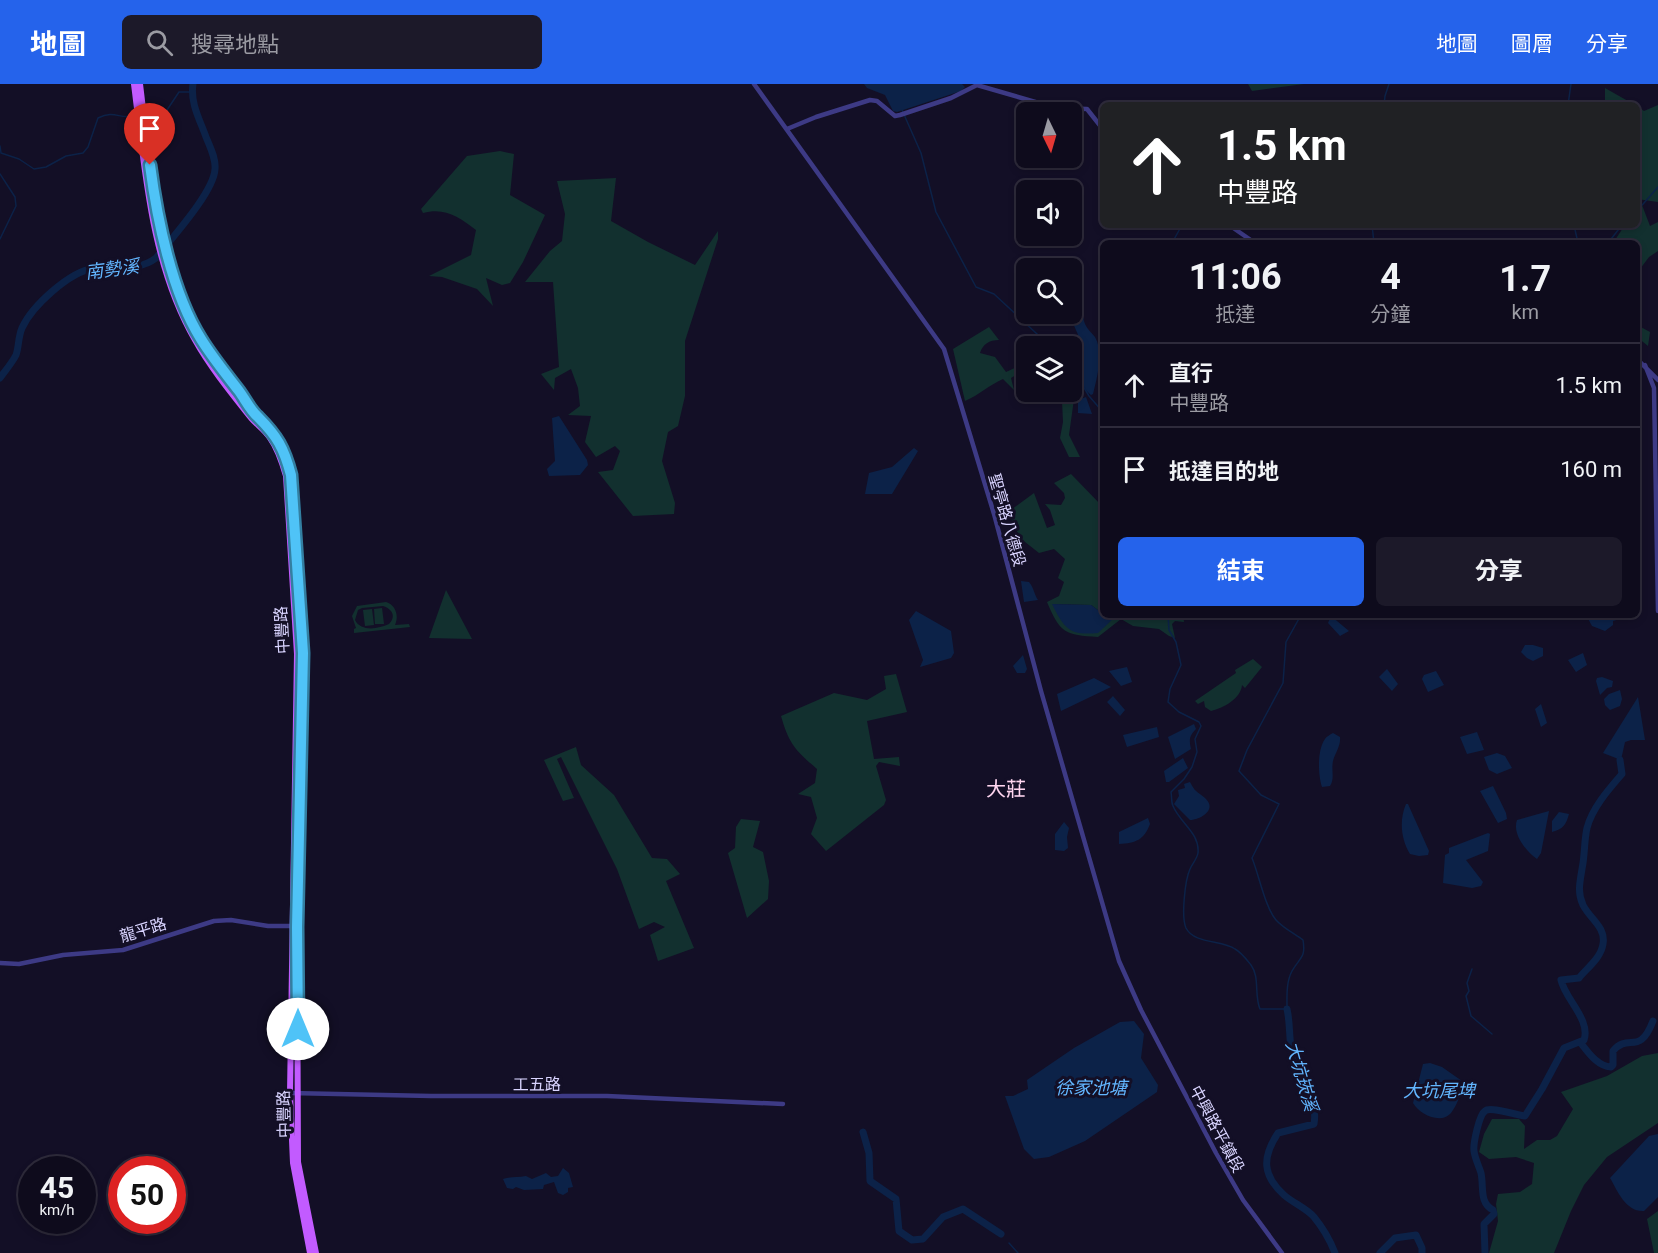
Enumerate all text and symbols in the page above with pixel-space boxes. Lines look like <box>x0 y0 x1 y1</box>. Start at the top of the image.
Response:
search box <box>122 15 542 69</box>
icon: search <box>143 26 176 59</box>
text: 地圖 <box>30 28 86 61</box>
text: 搜尋地點 <box>191 32 279 57</box>
text: 地圖 <box>1436 32 1478 56</box>
text: 圖層 <box>1511 32 1553 56</box>
text: 分享 <box>1586 32 1628 56</box>
north arrow <box>1016 102 1082 168</box>
map controls <box>1016 102 1082 402</box>
pin <box>124 103 175 165</box>
icon: arrive <box>133 112 166 145</box>
text: 1.5 km <box>1217 121 1347 170</box>
icon: ahead <box>1118 126 1196 204</box>
text: 中豐路 <box>1217 177 1298 209</box>
button: sound <box>1016 180 1082 246</box>
water label: 南勢溪 <box>84 255 143 283</box>
text: 11:06 <box>1189 256 1282 298</box>
text: 4 <box>1380 256 1401 298</box>
button: search <box>1016 258 1082 324</box>
text: 1.7 <box>1499 258 1551 300</box>
text: km <box>1511 300 1539 324</box>
text: 抵達 <box>1215 302 1255 326</box>
text: 分鐘 <box>1370 302 1410 326</box>
button: layers <box>1016 336 1082 402</box>
text: 直行 <box>1169 361 1213 386</box>
icon: ahead <box>1118 369 1151 402</box>
text: 1.5 km <box>1556 373 1622 398</box>
text: 中豐路 <box>1169 391 1229 415</box>
icon: arrive <box>1118 453 1151 486</box>
text: 160 m <box>1560 457 1622 482</box>
text: 抵達目的地 <box>1169 459 1279 484</box>
street label: 聖亭路八德段 <box>985 471 1029 569</box>
button: 結束 <box>1118 537 1364 606</box>
button: 分享 <box>1376 537 1622 606</box>
street label: 中豐路 <box>271 606 293 654</box>
district label: 大莊 <box>986 777 1026 801</box>
street label: 龍平路 <box>117 914 169 946</box>
position arrow <box>266 997 330 1061</box>
water label: 大坑崁溪 <box>1282 1039 1323 1116</box>
street label: 工五路 <box>513 1075 561 1094</box>
water label: 徐家池塘 <box>1055 1077 1130 1098</box>
water label: 大坑尾埤 <box>1403 1080 1477 1101</box>
street label: 中興路平鎮段 <box>1186 1082 1248 1176</box>
street label: 中豐路 <box>274 1090 294 1138</box>
speed limit sign: 50 <box>108 1156 186 1234</box>
text: 45 <box>40 1170 74 1205</box>
text: km/h <box>39 1201 75 1219</box>

